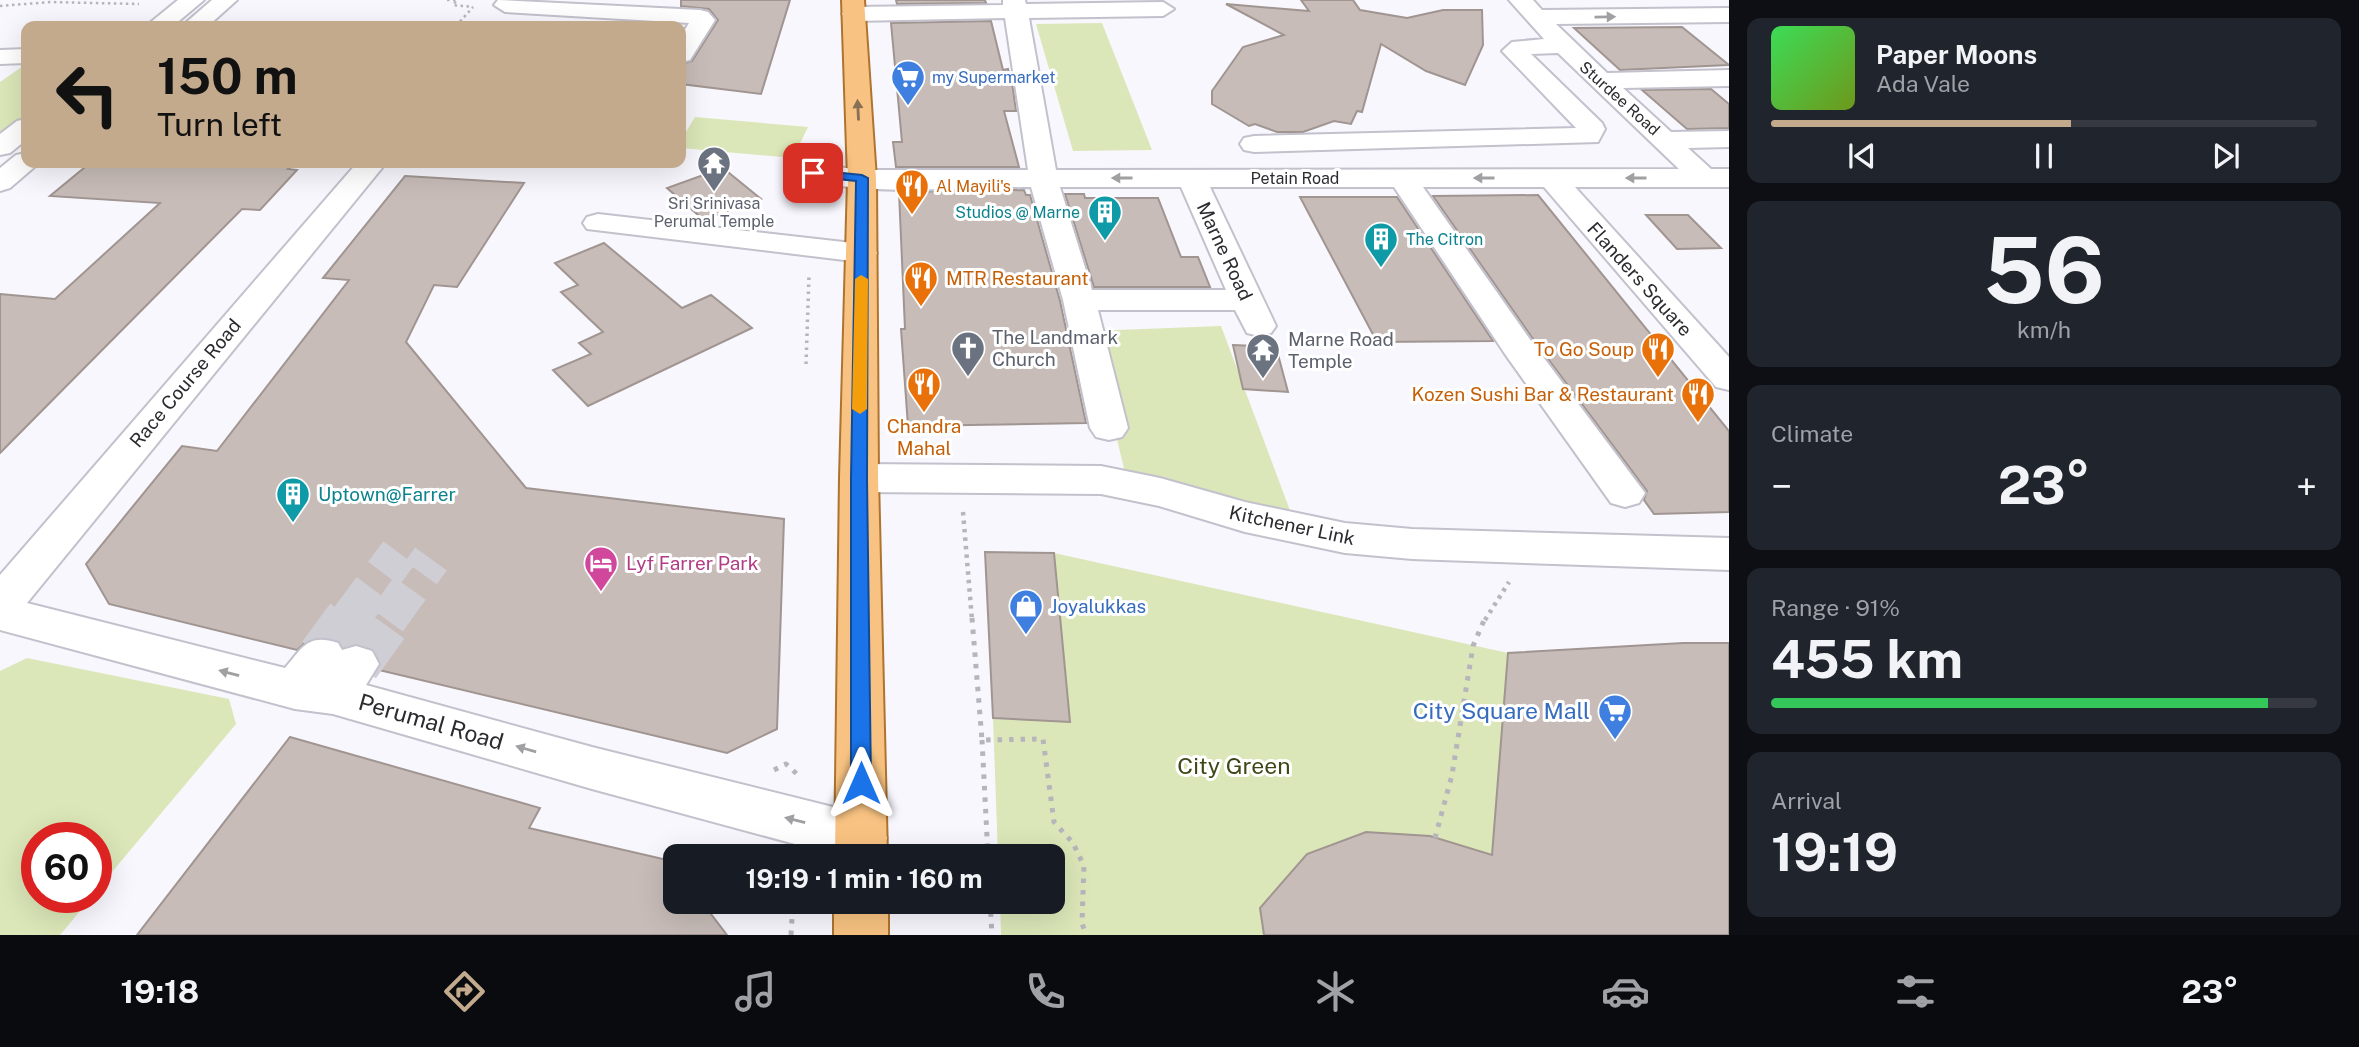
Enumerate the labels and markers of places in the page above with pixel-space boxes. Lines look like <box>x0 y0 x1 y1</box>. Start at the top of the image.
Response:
supermarket icon: my Supermarket <box>889 58 927 107</box>
place label: my Supermarket <box>932 68 1055 87</box>
pin <box>783 143 843 203</box>
temple icon: Sri Srinivasa Perumal Temple <box>695 144 733 193</box>
restaurant icon: Al Mayili's <box>893 167 931 216</box>
place label: Al Mayili's <box>936 177 1011 196</box>
building icon: Studios @ Marne <box>1086 193 1124 242</box>
place label: Sri Srinivasa Perumal Temple <box>654 194 774 231</box>
place label: Studios @ Marne <box>955 203 1080 222</box>
building icon: The Citron <box>1362 220 1400 269</box>
place label: The Citron <box>1406 230 1483 249</box>
restaurant icon: MTR Restaurant <box>902 259 940 308</box>
place label: MTR Restaurant <box>946 267 1089 289</box>
place label: The Landmark Church <box>992 326 1118 370</box>
place label: Marne Road Temple <box>1288 328 1394 372</box>
church icon: The Landmark Church <box>949 329 987 378</box>
restaurant icon: To Go Soup <box>1639 330 1677 379</box>
temple icon: Marne Road Temple <box>1244 331 1282 380</box>
place label: To Go Soup <box>1534 338 1634 360</box>
restaurant icon: Chandra Mahal <box>905 365 943 414</box>
restaurant icon: Kozen Sushi Bar & Restaurant <box>1679 375 1717 424</box>
place label: Kozen Sushi Bar & Restaurant <box>1411 383 1674 405</box>
place label: Chandra Mahal <box>887 415 961 459</box>
building icon: Uptown@Farrer <box>274 475 312 524</box>
place label: Uptown@Farrer <box>318 483 456 505</box>
hotel icon: Lyf Farrer Park <box>582 544 620 593</box>
place label: Lyf Farrer Park <box>626 552 759 574</box>
shop icon: Joyalukkas <box>1007 587 1045 636</box>
place label: Joyalukkas <box>1050 595 1146 617</box>
supermarket icon: City Square Mall <box>1596 692 1634 741</box>
place label: City Square Mall <box>1413 697 1590 724</box>

